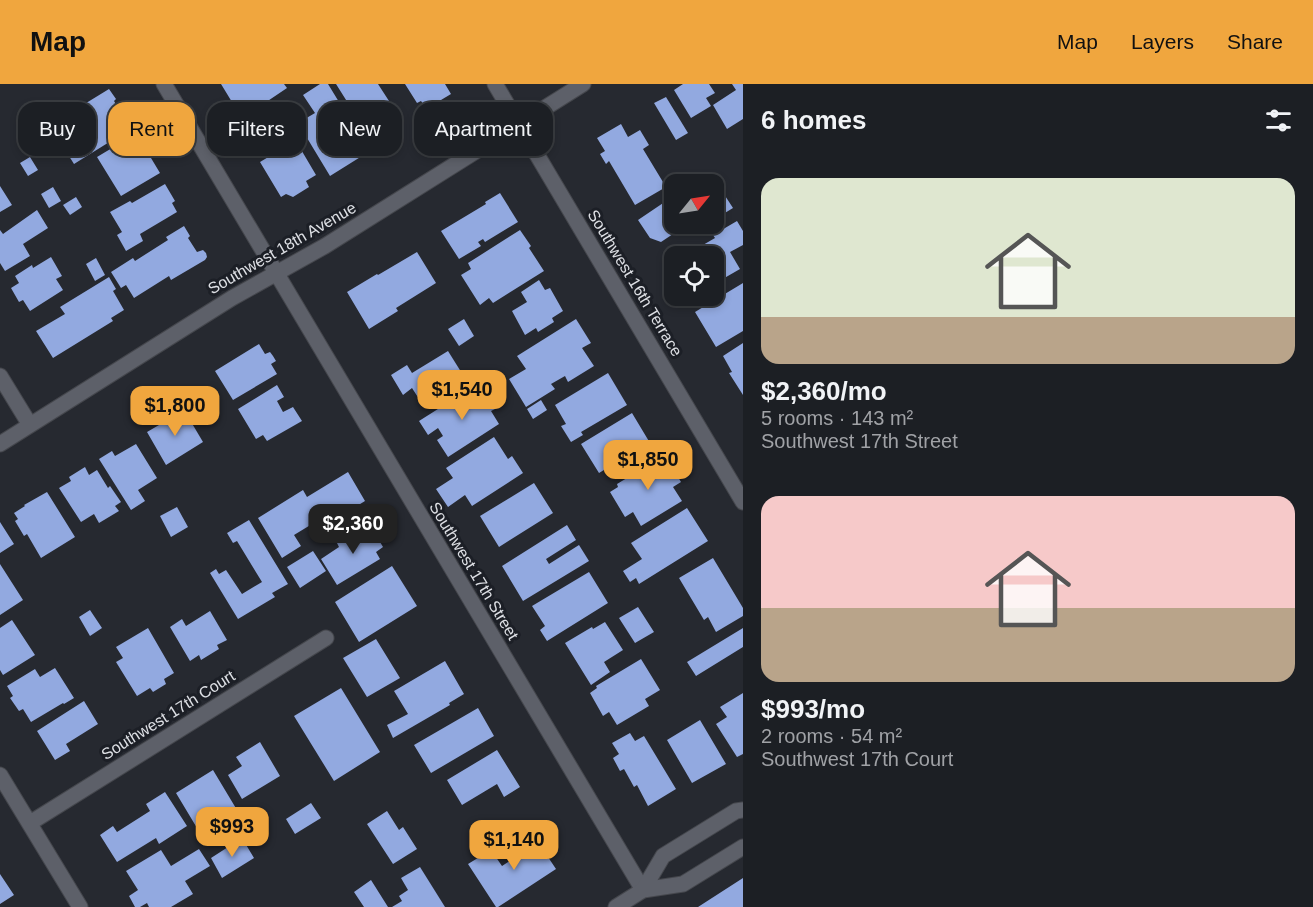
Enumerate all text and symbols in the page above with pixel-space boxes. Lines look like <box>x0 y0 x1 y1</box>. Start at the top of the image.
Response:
text: Map <box>30 26 86 57</box>
text: Map <box>1057 30 1098 53</box>
text: Layers <box>1131 30 1194 53</box>
text: Share <box>1227 30 1283 53</box>
chip: Buy <box>18 102 96 156</box>
chip: Rent <box>108 102 195 156</box>
chip: Filters <box>207 102 306 156</box>
chip: New <box>318 102 402 156</box>
chip: Apartment <box>414 102 553 156</box>
icon: filters <box>1262 104 1295 137</box>
text: 6 homes <box>761 105 867 135</box>
north arrow <box>664 174 724 234</box>
map controls <box>664 174 724 306</box>
street label: Southwest 18th Avenue <box>205 199 359 297</box>
street label: Southwest 16th Terrace <box>584 207 686 359</box>
icon: home <box>974 217 1082 325</box>
button: locate <box>664 246 724 306</box>
pin: $1,540 <box>413 370 511 421</box>
text: $2,360/mo <box>761 376 887 406</box>
text: $1,540 <box>431 378 493 400</box>
pin: $1,800 <box>126 386 224 437</box>
text: $1,800 <box>144 394 206 416</box>
text: 5 rooms · 143 m² <box>761 407 913 429</box>
text: Southwest 17th Street <box>761 430 958 452</box>
pin: $1,850 <box>599 440 697 491</box>
text: $1,850 <box>617 448 679 470</box>
street label: Southwest 17th Street <box>426 499 522 643</box>
pin: $2,360 <box>304 504 402 555</box>
text: $2,360 <box>322 512 384 534</box>
icon: home <box>974 535 1082 643</box>
street label: Southwest 17th Court <box>98 667 238 763</box>
text: $993/mo <box>761 694 865 724</box>
text: 2 rooms · 54 m² <box>761 725 902 747</box>
text: Southwest 17th Court <box>761 748 953 770</box>
pin: $993 <box>196 807 268 858</box>
text: $993 <box>210 815 254 837</box>
pin: $1,140 <box>465 820 563 871</box>
text: $1,140 <box>483 828 545 850</box>

